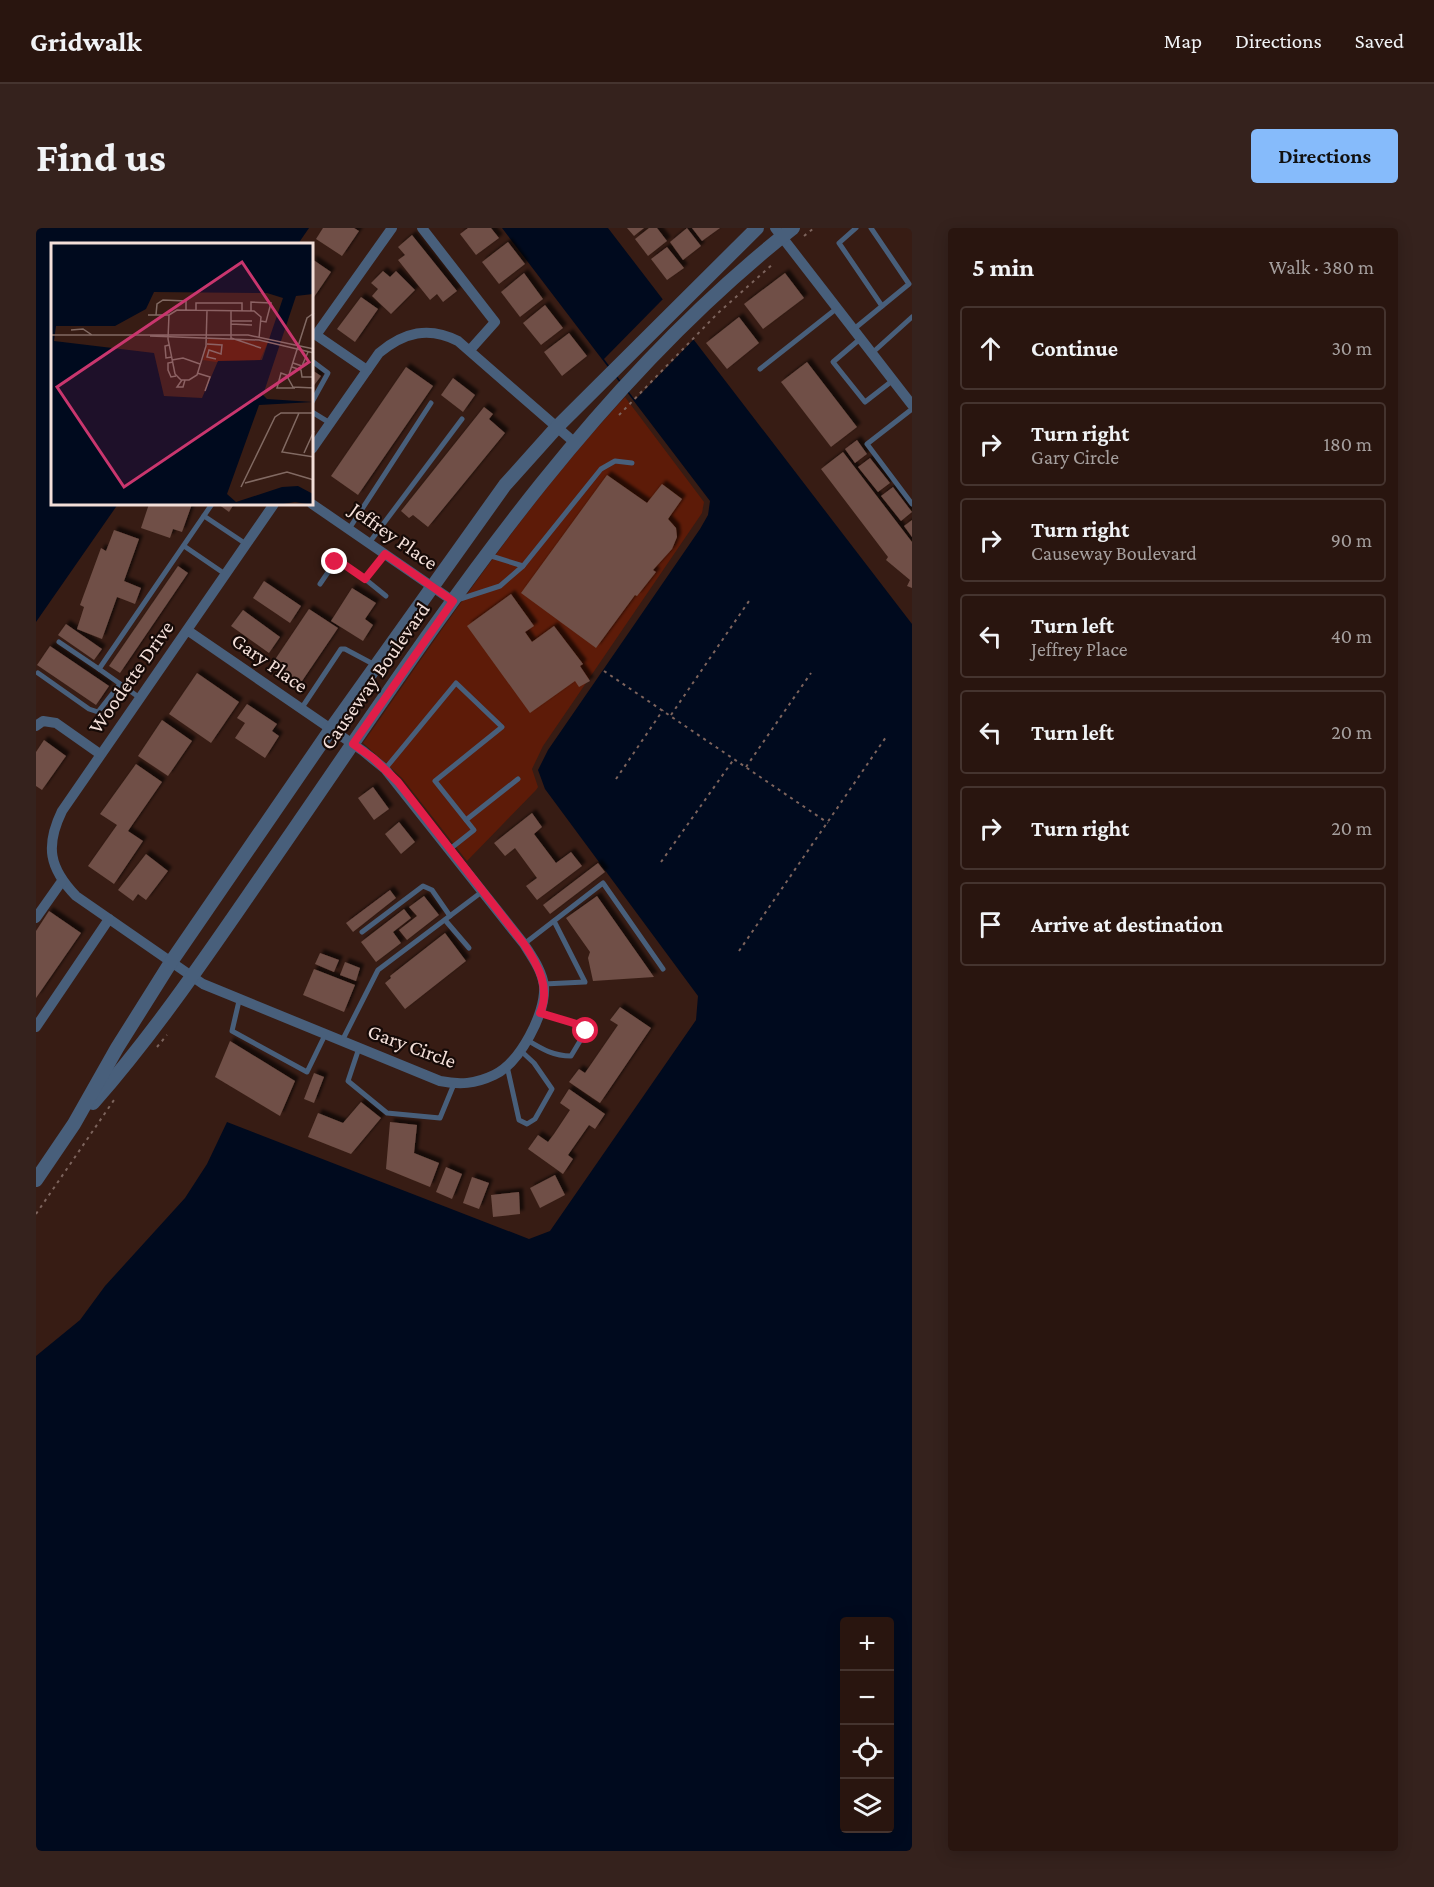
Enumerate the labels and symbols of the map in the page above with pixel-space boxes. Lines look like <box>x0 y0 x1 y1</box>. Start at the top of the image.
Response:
inset map <box>51 243 314 506</box>
street label: Jeffrey Place <box>344 496 442 575</box>
route end <box>321 548 347 574</box>
street label: Causeway Boulevard <box>315 598 435 754</box>
street label: Woodette Drive <box>83 616 179 738</box>
street label: Gary Place <box>227 628 313 698</box>
route start <box>572 1017 598 1043</box>
street label: Gary Circle <box>364 1019 460 1073</box>

